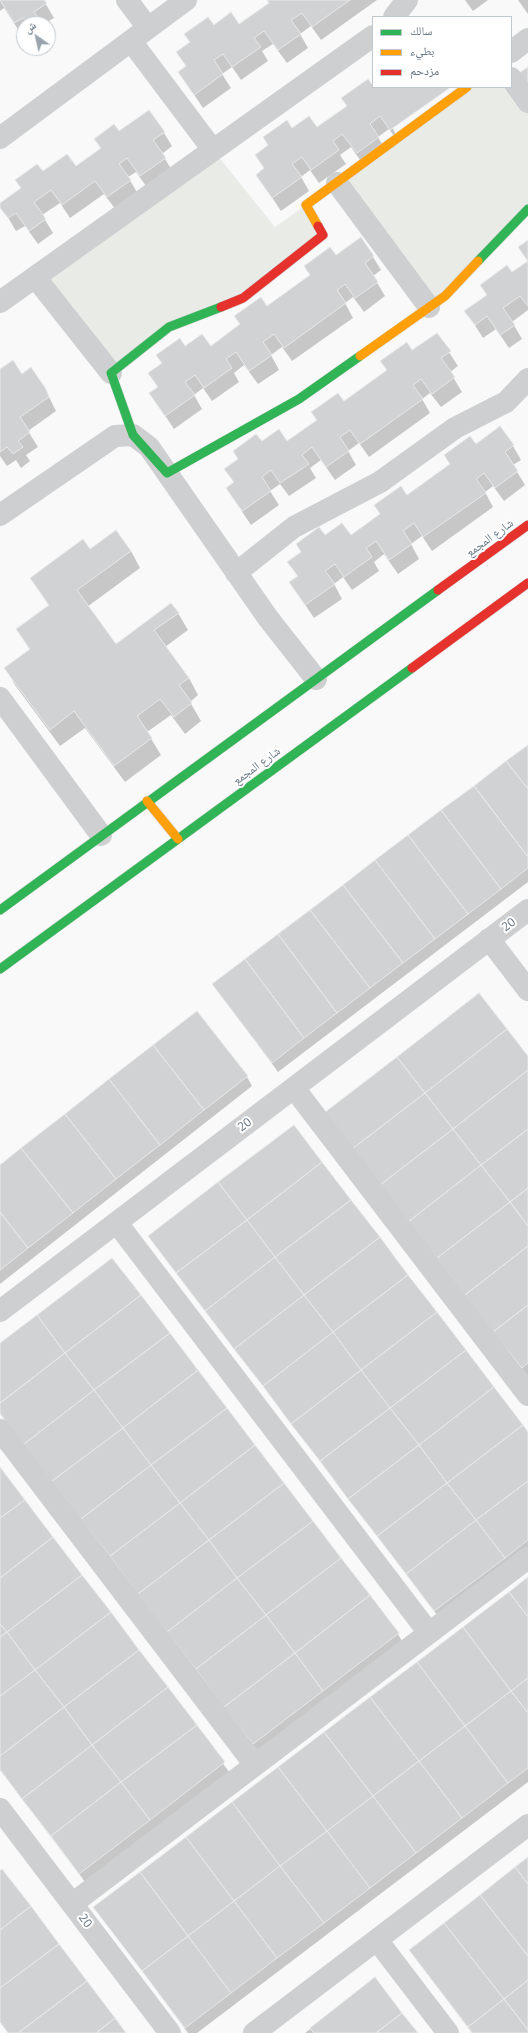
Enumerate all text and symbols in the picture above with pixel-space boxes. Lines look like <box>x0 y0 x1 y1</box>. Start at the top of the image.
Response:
north arrow <box>16 16 56 56</box>
legend <box>372 16 512 88</box>
text: ش <box>21 17 39 36</box>
text: سالك <box>410 22 432 39</box>
text: بطيء <box>410 42 434 59</box>
text: مزدحم <box>410 62 439 79</box>
street label: شارع المجمع <box>464 516 516 560</box>
street label: شارع المجمع <box>231 744 283 788</box>
street label: 20 <box>499 915 519 935</box>
street label: 20 <box>235 1115 255 1135</box>
street label: 20 <box>75 1911 95 1931</box>

